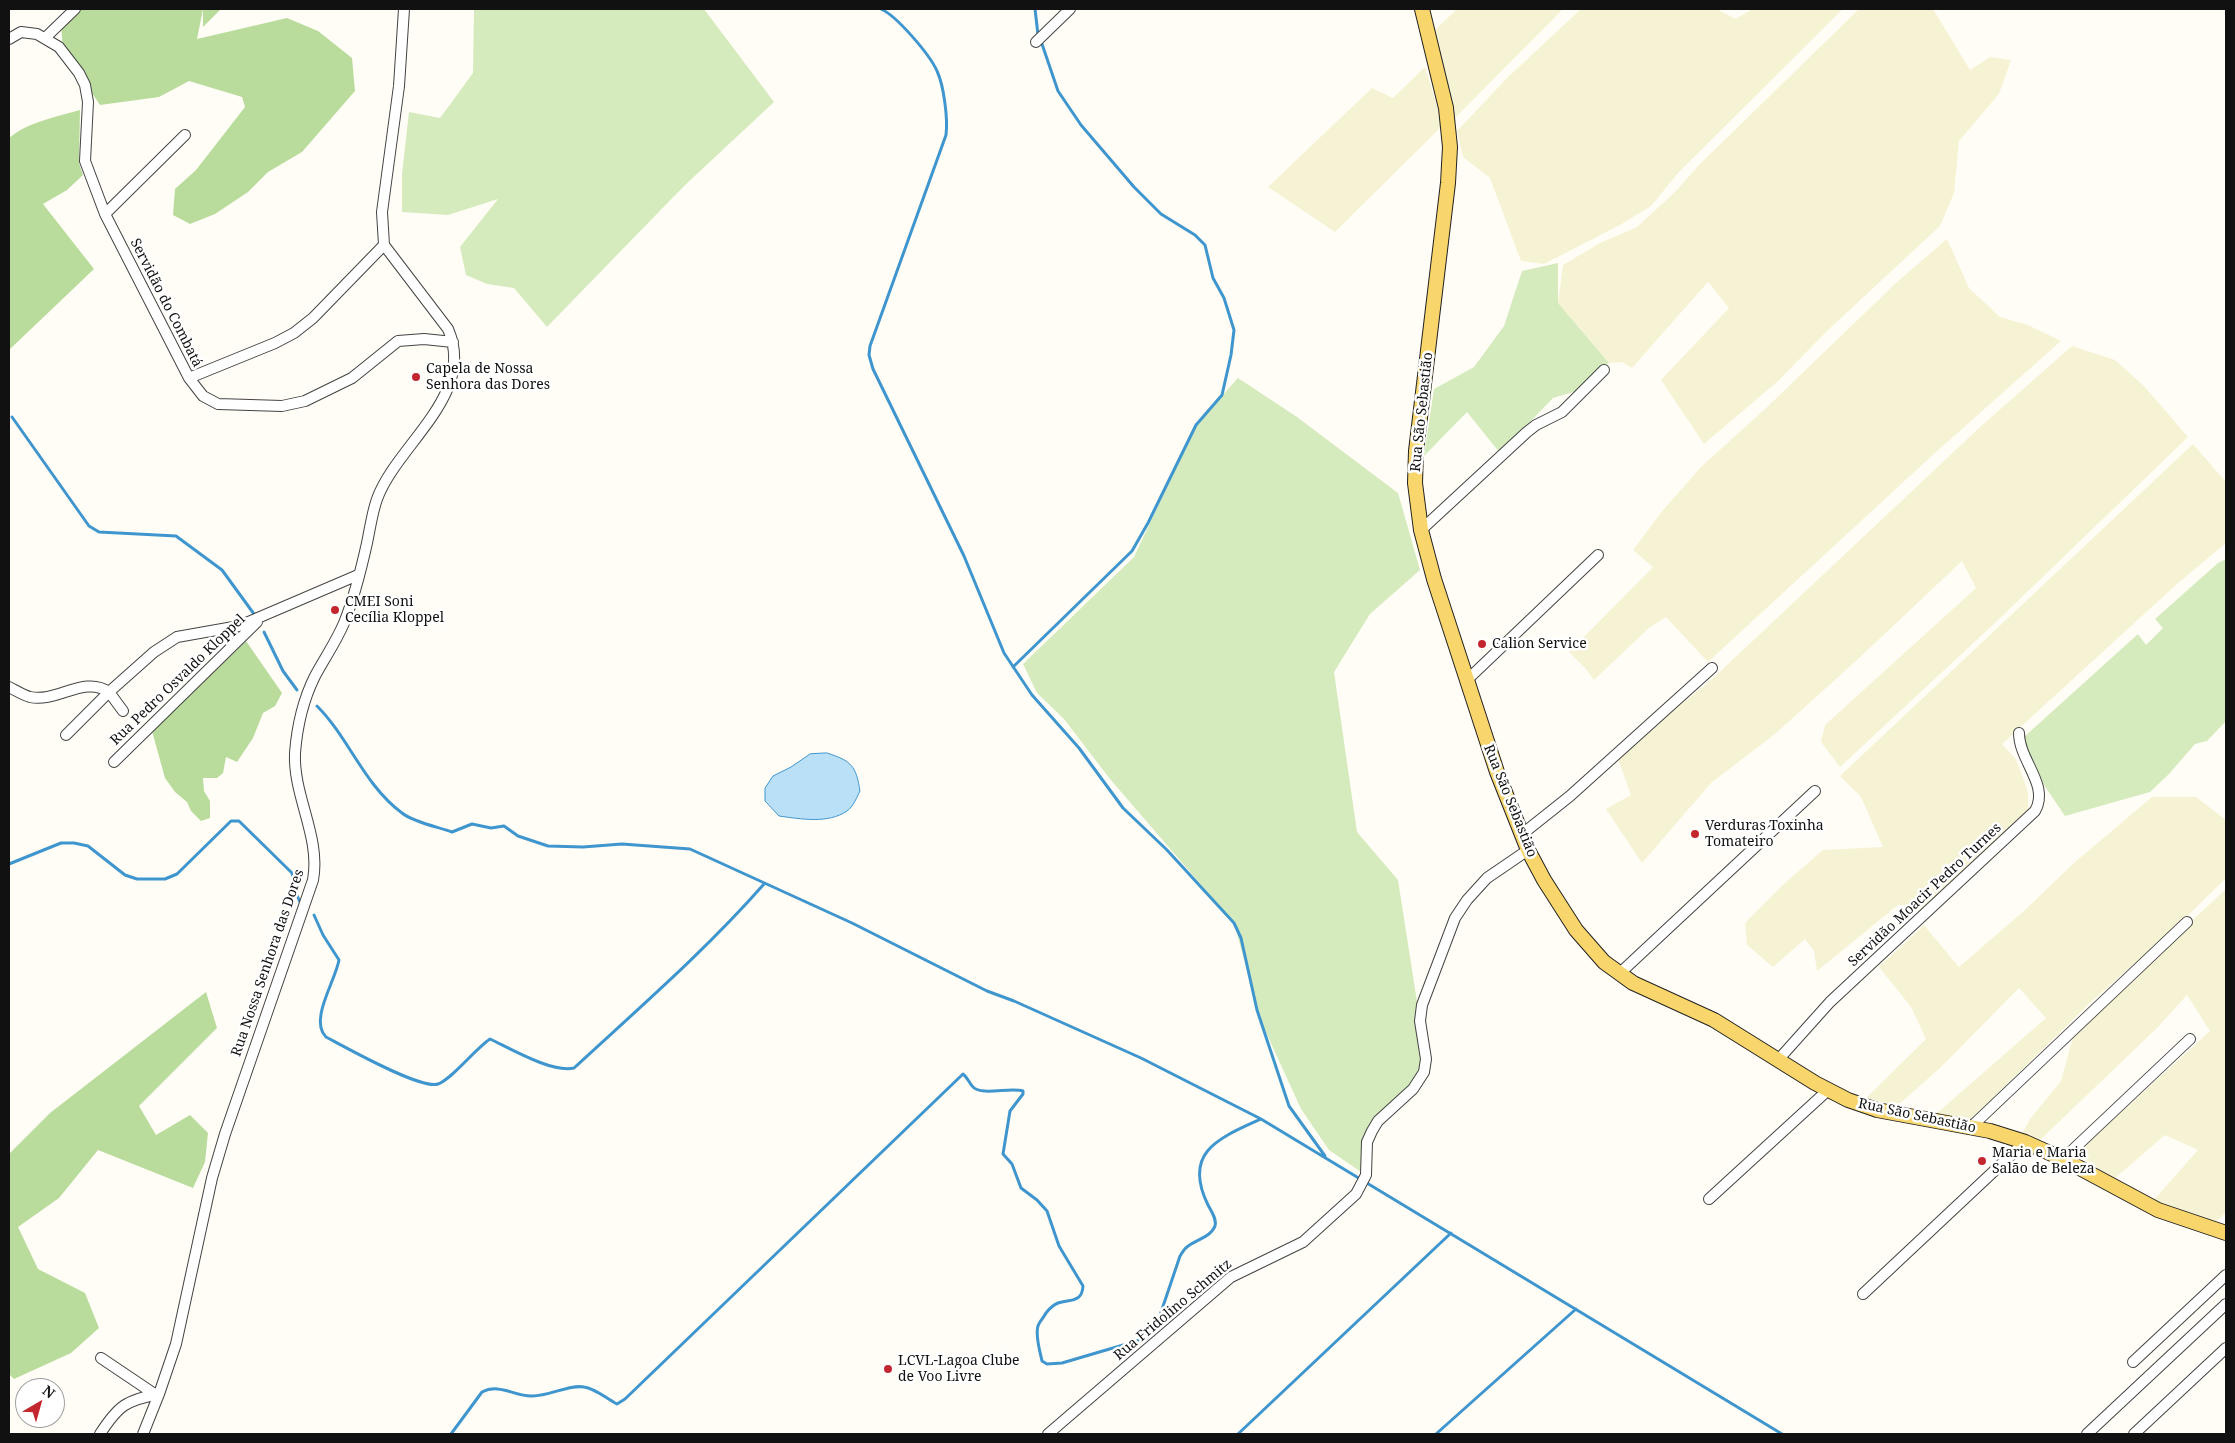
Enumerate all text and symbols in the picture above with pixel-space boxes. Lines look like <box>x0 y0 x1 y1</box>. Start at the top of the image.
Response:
street label: Servidão do Combatá <box>126 236 206 370</box>
street label: Rua São Sebastião <box>1407 351 1437 473</box>
place label: Capela de Nossa Senhora das Dores <box>426 361 550 394</box>
marker: Capela de Nossa Senhora das Dores <box>410 371 422 383</box>
place label: CMEI Soni Cecília Kloppel <box>345 594 444 626</box>
marker: CMEI Soni Cecília Kloppel <box>329 604 341 616</box>
street label: Rua Pedro Osvaldo Kloppel <box>107 611 249 749</box>
place label: Calion Service <box>1492 636 1587 652</box>
marker: Calion Service <box>1476 638 1488 650</box>
street label: Rua São Sebastião <box>1480 742 1540 860</box>
place label: Verduras Toxinha Tomateiro <box>1705 818 1824 850</box>
street label: Servidão Moacir Pedro Turnes <box>1845 820 2005 970</box>
marker: Verduras Toxinha Tomateiro <box>1689 828 1701 840</box>
street label: Rua Nossa Senhora das Dores <box>228 867 308 1059</box>
street label: Rua São Sebastião <box>1857 1095 1977 1137</box>
place label: Maria e Maria Salão de Beleza <box>1992 1145 2095 1178</box>
marker: Maria e Maria Salão de Beleza <box>1976 1155 1988 1167</box>
street label: Rua Fridolino Schmitz <box>1111 1256 1235 1364</box>
place label: LCVL-Lagoa Clube de Voo Livre <box>898 1353 1019 1385</box>
marker: LCVL-Lagoa Clube de Voo Livre <box>882 1363 894 1375</box>
north arrow <box>15 1378 65 1428</box>
text: N <box>39 1381 59 1402</box>

